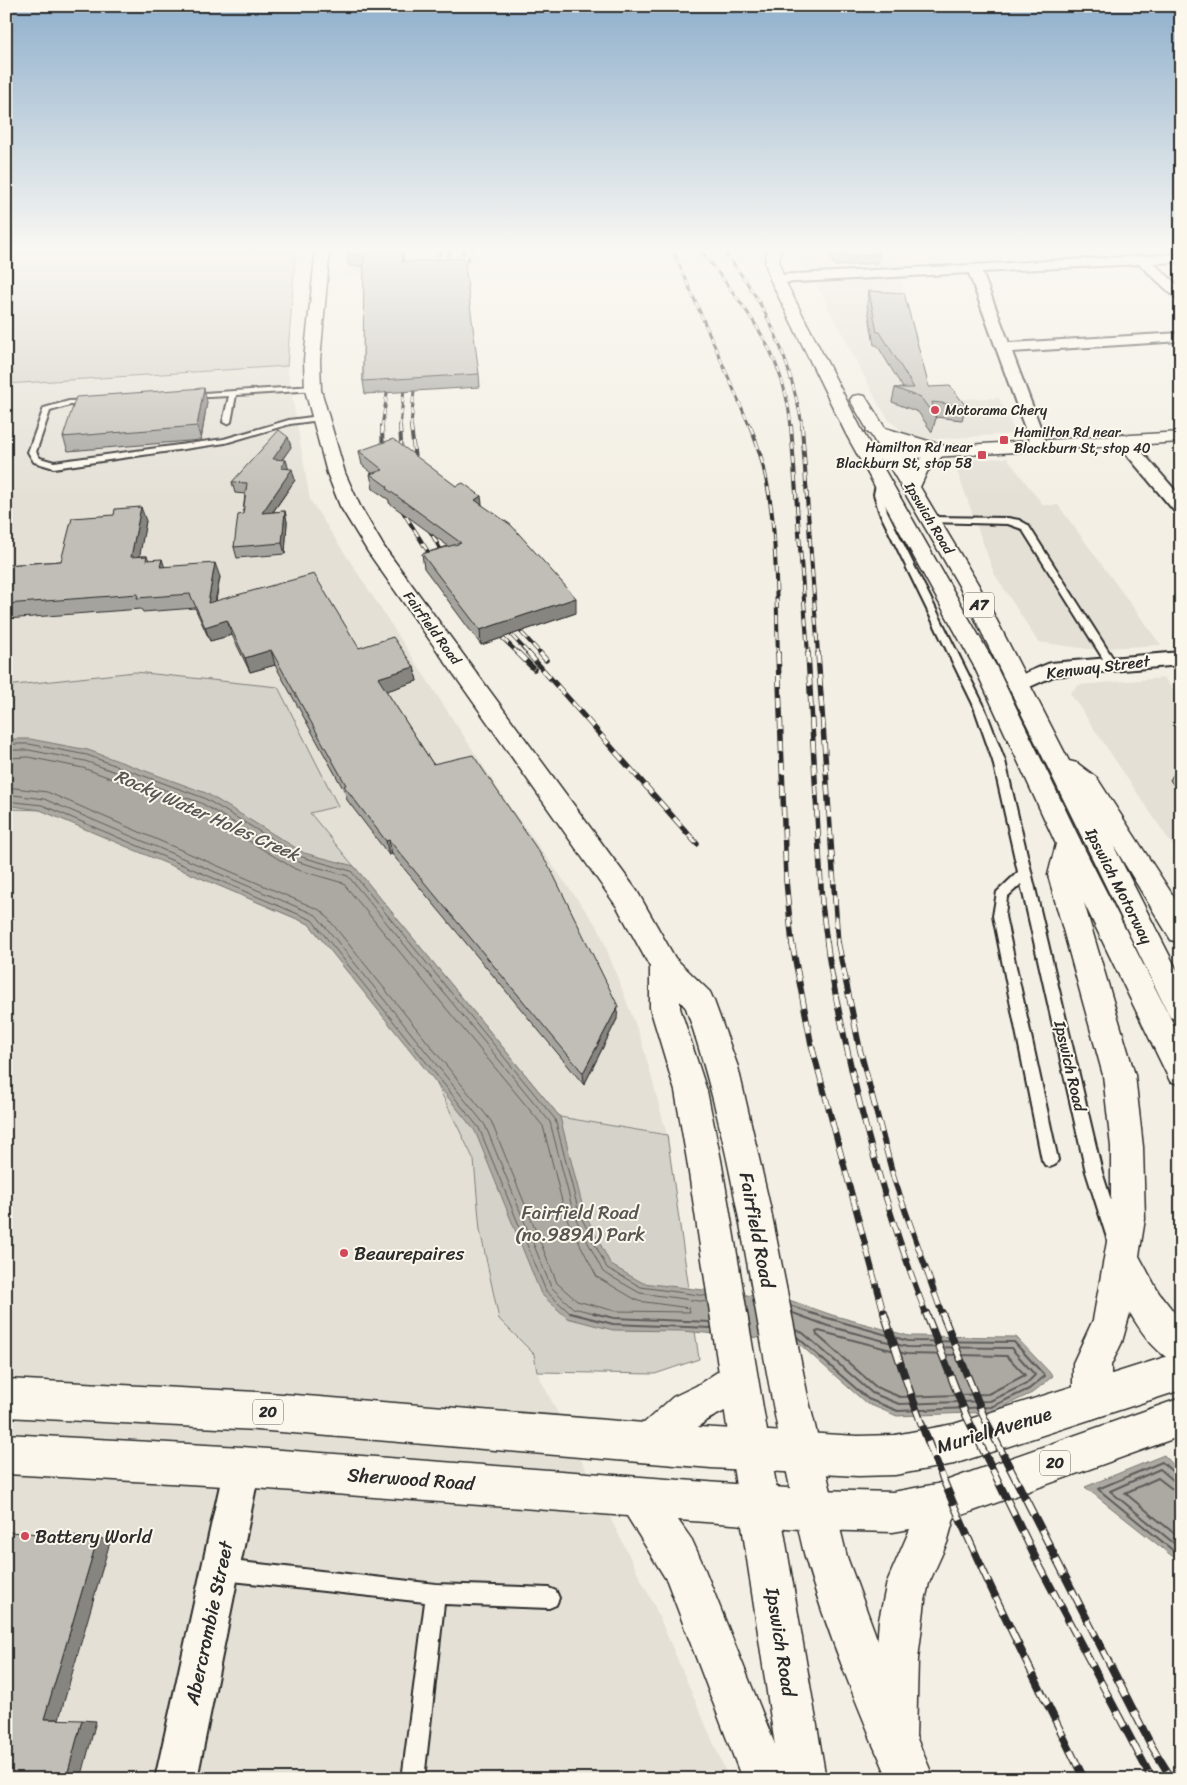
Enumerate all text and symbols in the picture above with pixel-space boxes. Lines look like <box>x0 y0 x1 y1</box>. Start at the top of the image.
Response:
place label: Motorama Chery <box>945 398 1048 423</box>
marker: Motorama Chery <box>929 404 941 416</box>
place label: Hamilton Rd near Blackburn St, stop 40 <box>1014 420 1151 461</box>
marker: Hamilton Rd near Blackburn St, stop 40 <box>998 434 1010 446</box>
place label: Hamilton Rd near Blackburn St, stop 58 <box>836 435 973 476</box>
marker: Hamilton Rd near Blackburn St, stop 58 <box>976 449 988 461</box>
street label: Ipswich Road <box>897 476 961 560</box>
street label: Fairfield Road <box>396 586 468 672</box>
road number: A7 <box>964 592 994 618</box>
street label: Kenway Street <box>1045 646 1152 688</box>
water label: Rocky Water Holes Creek <box>109 760 306 871</box>
street label: Ipswich Motorway <box>1077 822 1161 950</box>
street label: Ipswich Road <box>1045 1017 1095 1116</box>
street label: Fairfield Road <box>730 1169 785 1293</box>
park label: Fairfield Road (no.989A) Park <box>515 1196 645 1251</box>
place label: Beaurepaires <box>354 1237 464 1270</box>
marker: Beaurepaires <box>338 1247 350 1259</box>
street label: Muriel Avenue <box>932 1397 1056 1463</box>
road number: 20 <box>253 1400 283 1424</box>
road number: 20 <box>1040 1450 1070 1476</box>
street label: Sherwood Road <box>346 1458 477 1500</box>
place label: Battery World <box>35 1520 153 1553</box>
marker: Battery World <box>19 1530 31 1542</box>
street label: Abercrombie Street <box>175 1537 243 1709</box>
street label: Ipswich Road <box>756 1584 806 1701</box>

